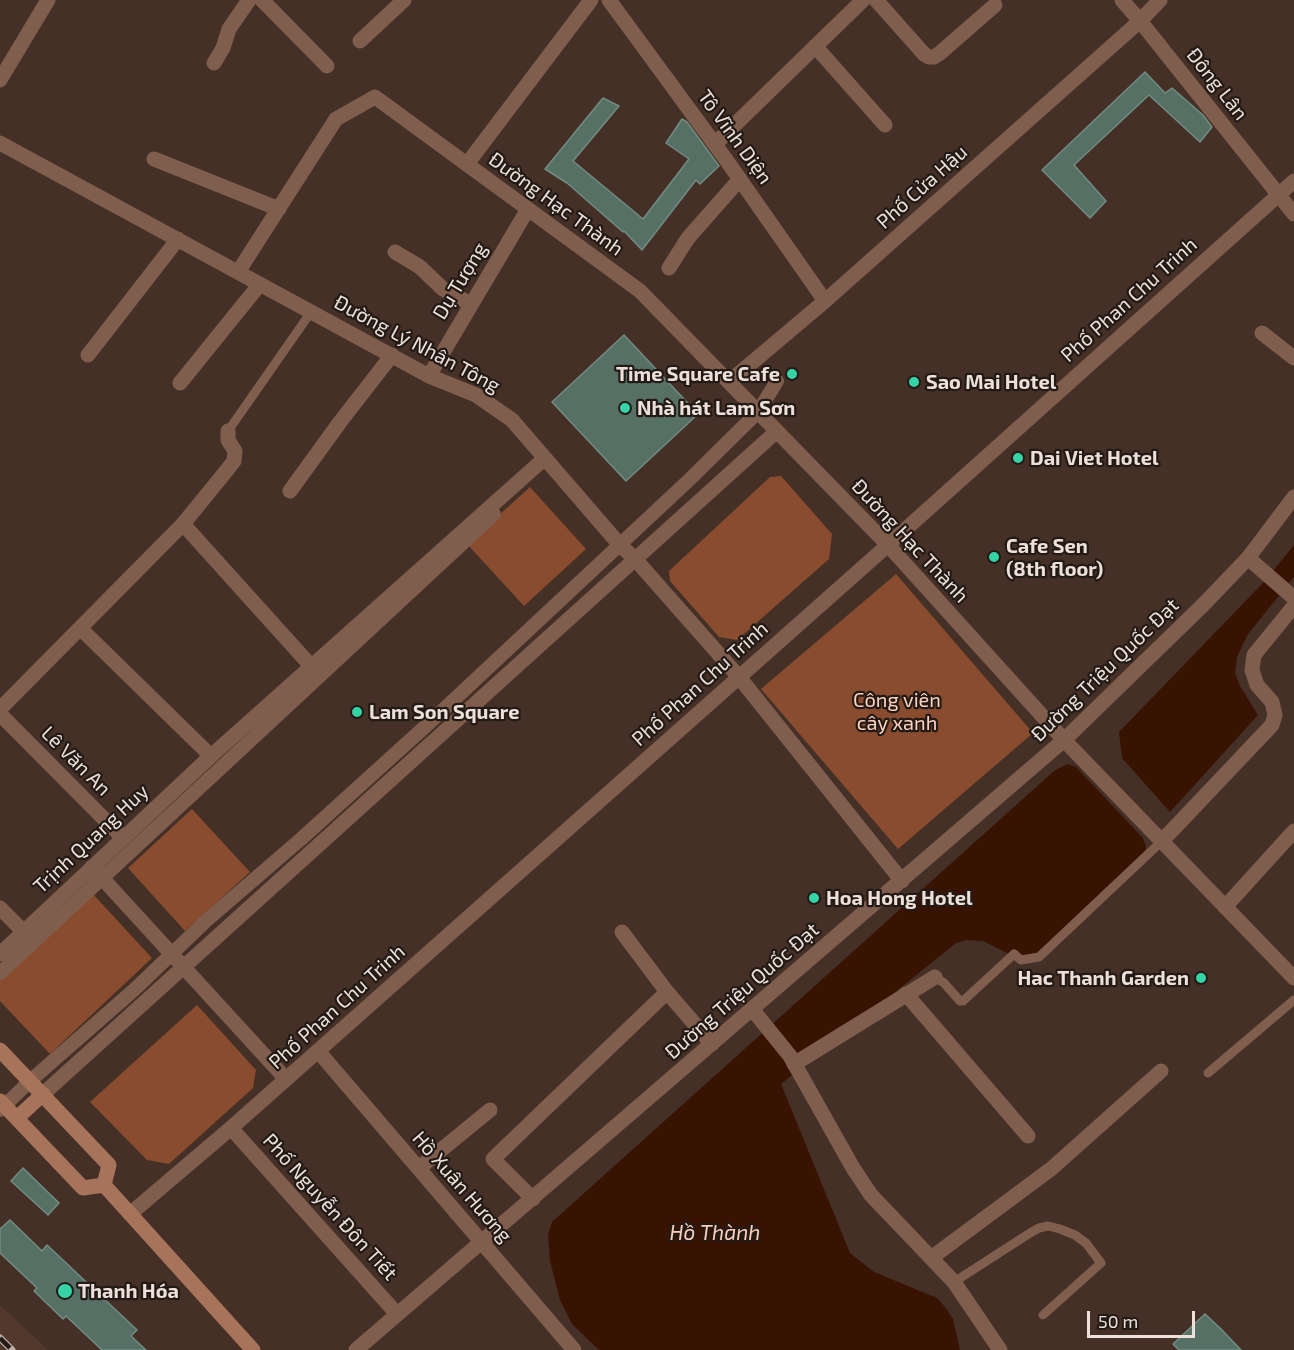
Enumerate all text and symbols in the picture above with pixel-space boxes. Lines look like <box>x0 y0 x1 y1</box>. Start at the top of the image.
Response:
street label: Đông Lân <box>1181 43 1253 125</box>
street label: Tô Vĩnh Diện <box>693 85 777 189</box>
street label: Phố Cửa Hậu <box>872 140 972 234</box>
street label: Đường Hạc Thành <box>484 147 628 261</box>
street label: Phố Phan Chu Trinh <box>1056 233 1202 367</box>
street label: Dụ Tượng <box>428 238 492 324</box>
street label: Đường Lý Nhân Tông <box>330 290 504 398</box>
place label: Time Square Cafe <box>616 362 780 386</box>
marker: Time Square Cafe <box>785 367 799 381</box>
place label: Sao Mai Hotel <box>926 370 1056 394</box>
marker: Sao Mai Hotel <box>907 375 921 389</box>
place label: Nhà hát Lam Sơn <box>637 396 795 420</box>
marker: Nhà hát Lam Sơn <box>618 401 632 415</box>
place label: Dai Viet Hotel <box>1030 446 1159 470</box>
marker: Dai Viet Hotel <box>1011 451 1025 465</box>
street label: Đường Hạc Thành <box>847 474 973 608</box>
place label: Cafe Sen (8th floor) <box>1006 534 1103 581</box>
marker: Cafe Sen (8th floor) <box>987 550 1001 564</box>
street label: Đường Triệu Quốc Đạt <box>1026 593 1184 747</box>
street label: Phố Phan Chu Trinh <box>627 617 773 751</box>
park label: Công viên cây xanh <box>853 688 941 735</box>
place label: Lam Son Square <box>369 700 519 724</box>
marker: Lam Son Square <box>350 705 364 719</box>
street label: Lê Văn An <box>36 721 116 801</box>
street label: Trịnh Quang Huy <box>28 779 154 899</box>
place label: Hoa Hong Hotel <box>826 886 973 910</box>
marker: Hoa Hong Hotel <box>807 891 821 905</box>
street label: Đường Triệu Quốc Đạt <box>660 918 824 1064</box>
street label: Phố Phan Chu Trinh <box>264 940 410 1074</box>
place label: Hac Thanh Garden <box>1017 966 1189 990</box>
marker: Hac Thanh Garden <box>1194 971 1208 985</box>
street label: Hồ Xuân Hương <box>407 1127 517 1247</box>
street label: Phố Nguyễn Đôn Tiết <box>258 1129 402 1285</box>
water label: Hồ Thành <box>670 1220 760 1246</box>
place label: Thanh Hóa <box>78 1279 179 1303</box>
marker: Thanh Hóa <box>56 1282 74 1300</box>
scale bar <box>1090 1299 1198 1337</box>
text: 50 m <box>1098 1310 1138 1332</box>

